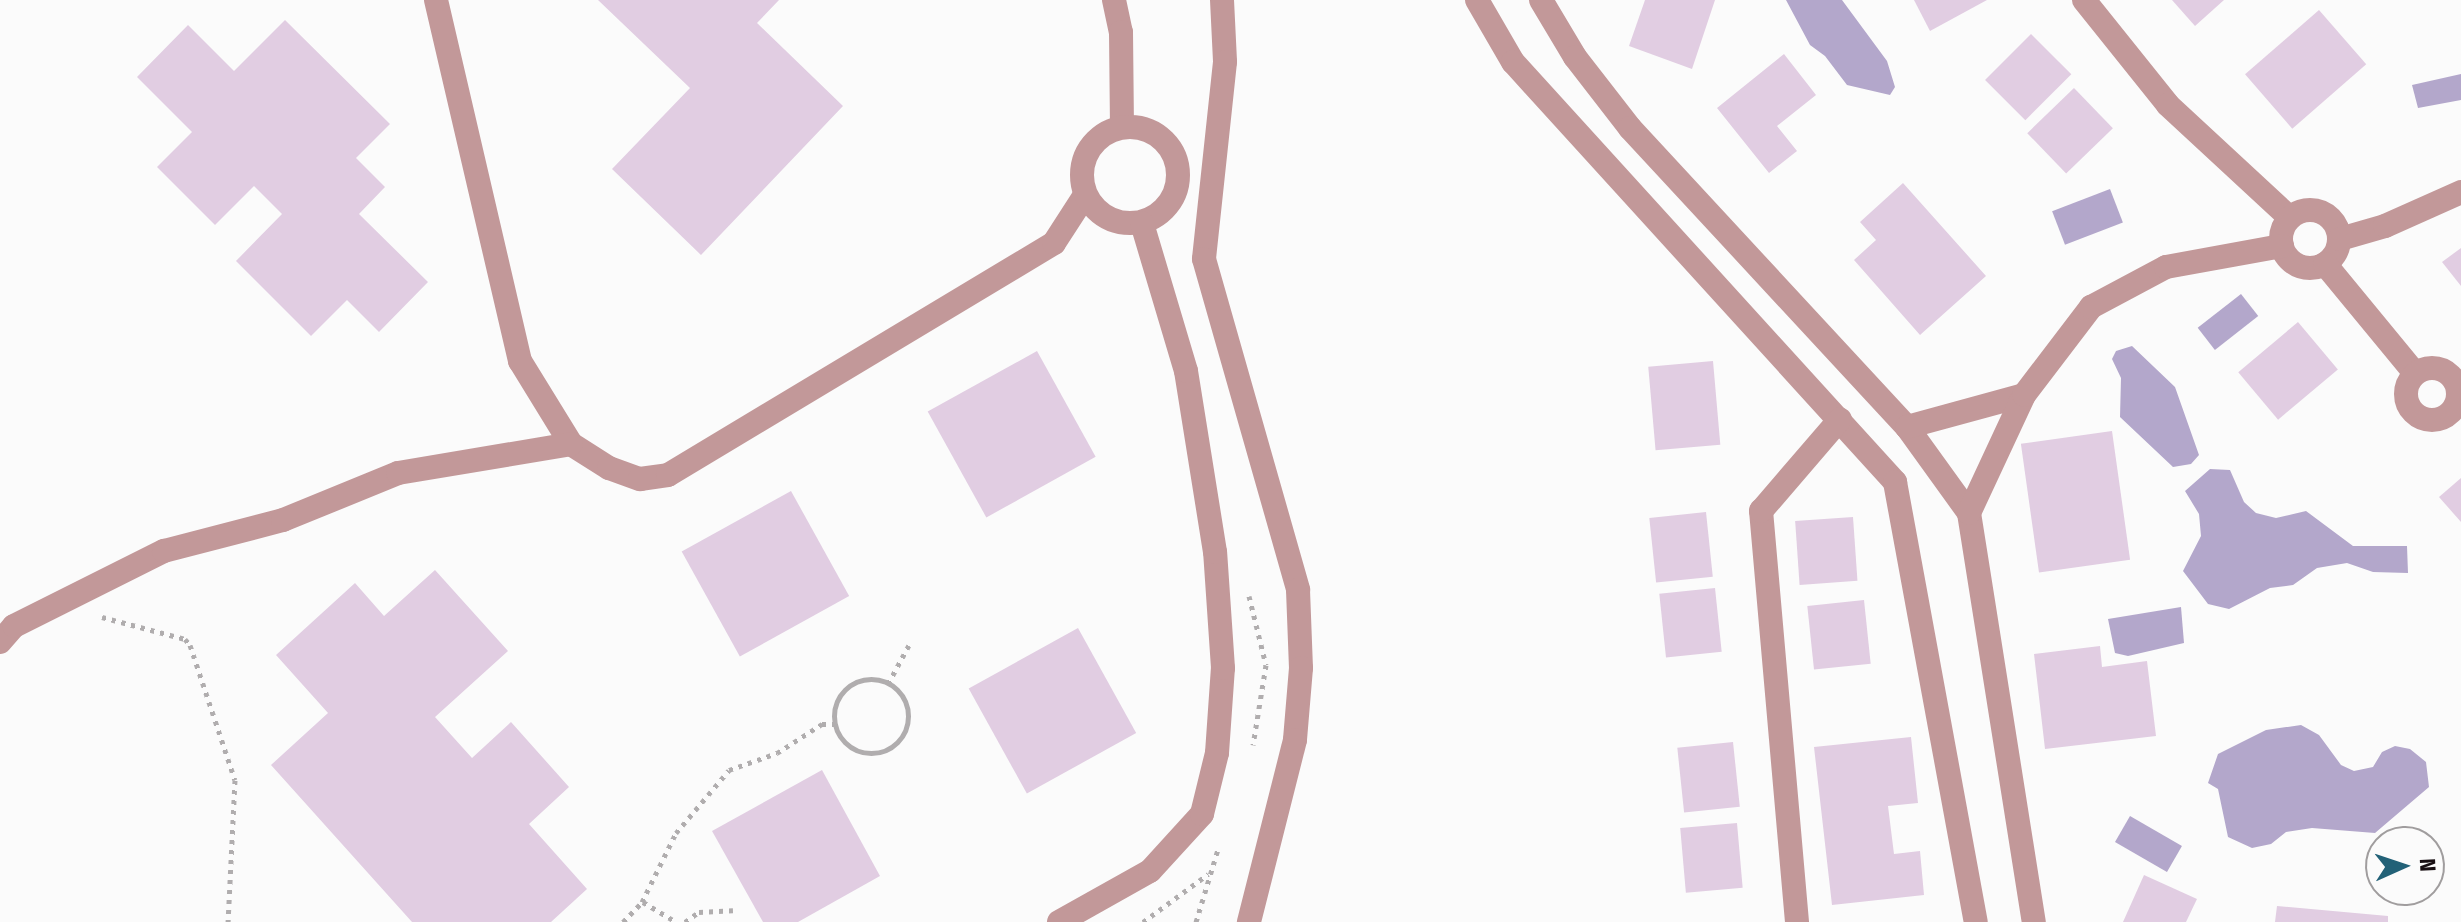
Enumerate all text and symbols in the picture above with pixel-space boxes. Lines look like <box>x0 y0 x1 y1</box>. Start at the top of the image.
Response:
north arrow <box>2365 826 2445 906</box>
text: N <box>2414 858 2441 872</box>

